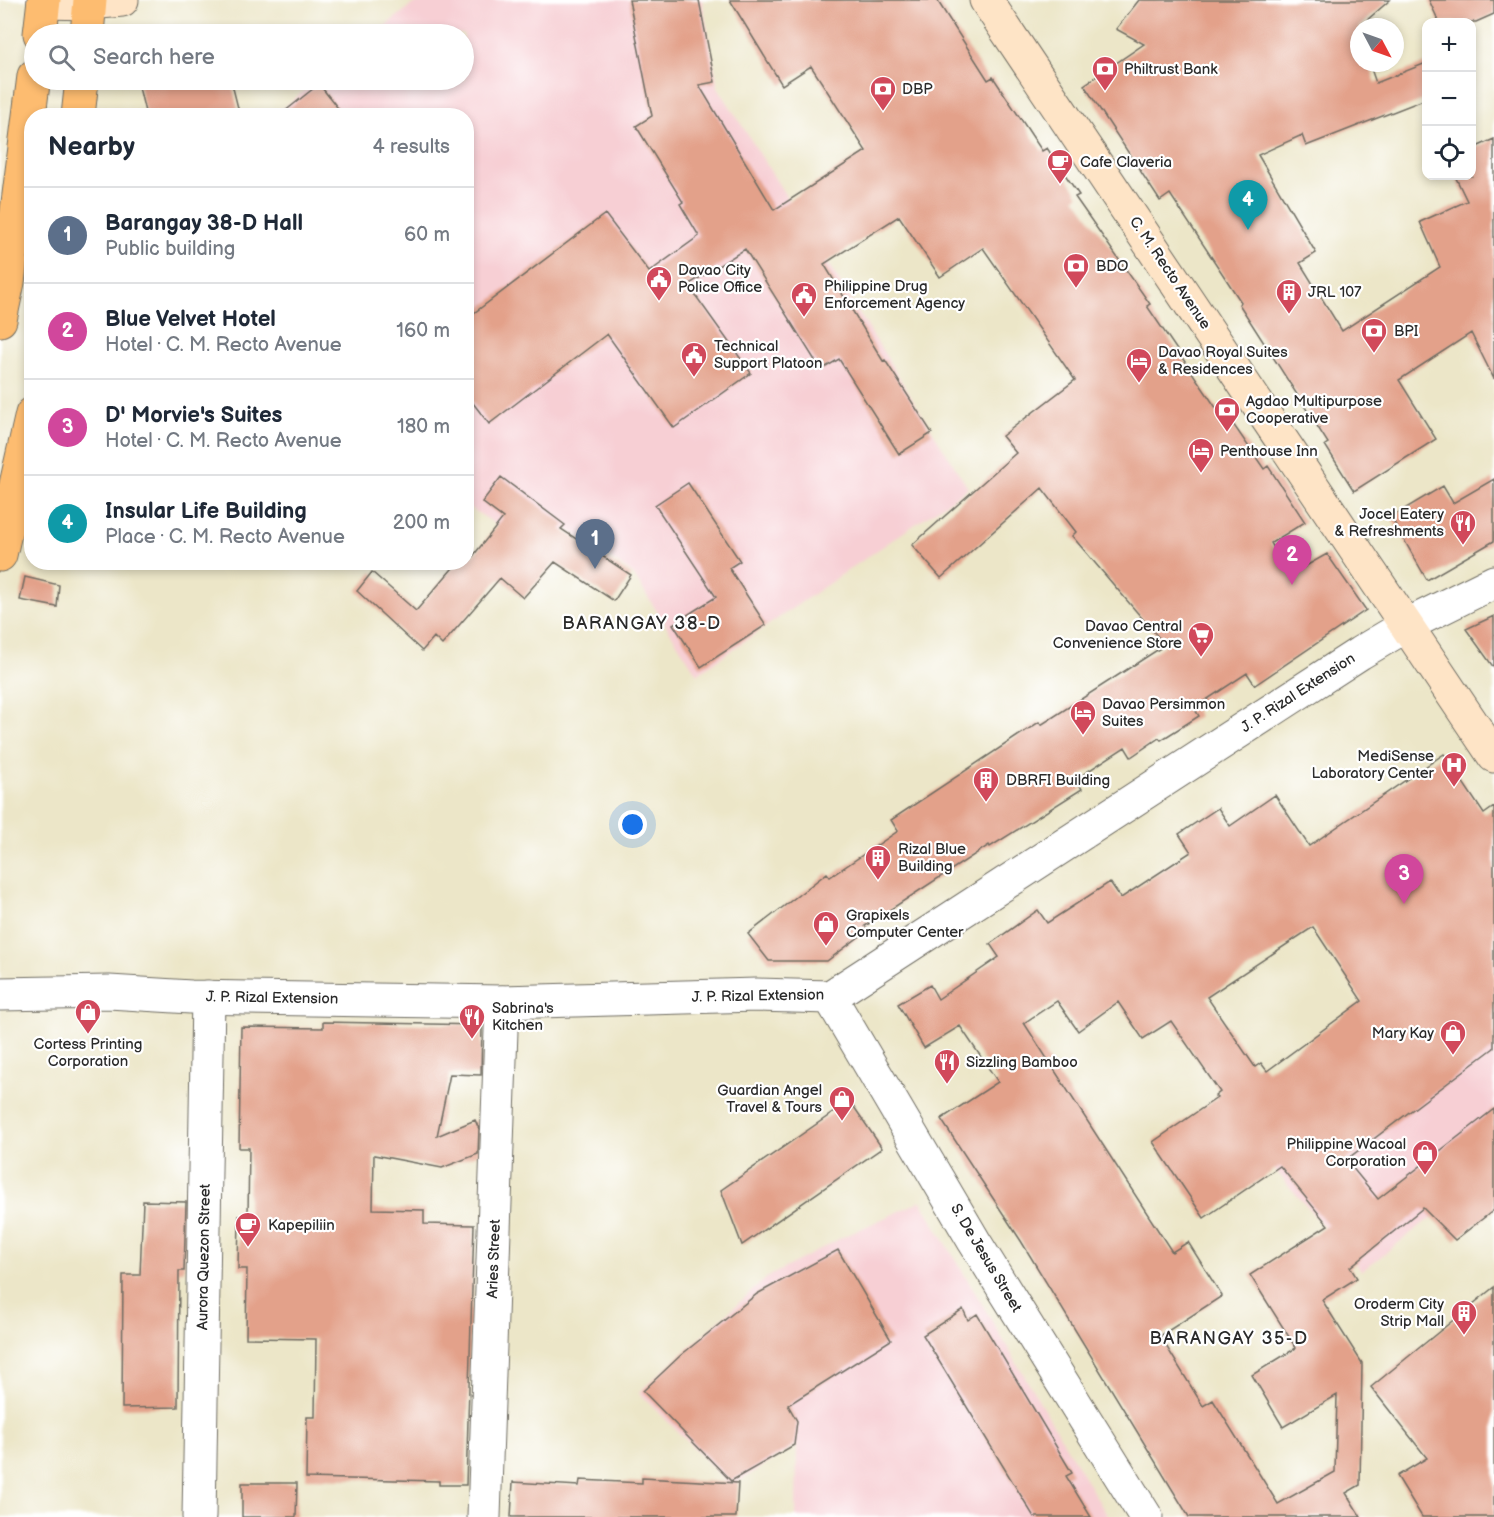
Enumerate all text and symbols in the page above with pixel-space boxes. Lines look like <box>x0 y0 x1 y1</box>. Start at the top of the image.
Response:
north arrow <box>1350 18 1404 72</box>
map controls <box>1422 18 1476 180</box>
button: + <box>1422 18 1476 72</box>
search box <box>24 24 474 90</box>
icon: search <box>45 41 78 74</box>
text: Search here <box>93 44 215 71</box>
bank icon: Philtrust Bank <box>1090 54 1120 92</box>
place label: Philtrust Bank <box>1124 60 1218 79</box>
button: − <box>1422 72 1476 126</box>
bank icon: DBP <box>868 74 898 112</box>
place label: DBP <box>902 80 933 99</box>
button: locate <box>1422 126 1476 180</box>
text: Nearby <box>48 132 135 163</box>
text: 4 results <box>372 135 450 159</box>
cafe icon: Cafe Claveria <box>1045 147 1075 185</box>
place label: Cafe Claveria <box>1080 153 1172 172</box>
pin: 4 <box>1228 180 1268 230</box>
text: Barangay 38-D Hall <box>105 210 303 237</box>
street label: C. M. Recto Avenue <box>1125 213 1215 333</box>
text: 1 <box>63 223 72 247</box>
text: 60 m <box>404 223 450 247</box>
text: Public building <box>105 237 235 261</box>
bank icon: BDO <box>1061 251 1091 289</box>
place label: BDO <box>1096 257 1129 276</box>
place label: Davao City Police Office <box>678 261 762 297</box>
public building icon: Davao City Police Office <box>644 264 674 302</box>
place label: Philippine Drug Enforcement Agency <box>824 277 965 313</box>
building icon: JRL 107 <box>1274 277 1304 315</box>
public building icon: Philippine Drug Enforcement Agency <box>789 280 819 318</box>
place label: JRL 107 <box>1308 283 1362 302</box>
text: Blue Velvet Hotel <box>105 306 276 333</box>
bank icon: BPI <box>1359 316 1389 354</box>
text: 2 <box>62 319 73 343</box>
text: 160 m <box>396 319 450 343</box>
place label: BPI <box>1394 322 1419 341</box>
text: Hotel · C. M. Recto Avenue <box>105 333 342 357</box>
place label: Technical Support Platoon <box>714 337 822 373</box>
public building icon: Technical Support Platoon <box>679 340 709 378</box>
place label: Davao Royal Suites & Residences <box>1158 343 1288 379</box>
hotel icon: Davao Royal Suites & Residences <box>1124 346 1154 384</box>
place label: Agdao Multipurpose Cooperative <box>1246 392 1382 428</box>
bank icon: Agdao Multipurpose Cooperative <box>1212 395 1242 433</box>
text: D' Morvie's Suites <box>105 402 282 429</box>
text: 3 <box>62 415 73 439</box>
text: 180 m <box>397 415 450 439</box>
text: Hotel · C. M. Recto Avenue <box>105 429 342 453</box>
hotel icon: Penthouse Inn <box>1186 436 1216 474</box>
place label: Penthouse Inn <box>1220 442 1318 461</box>
text: Insular Life Building <box>105 498 307 525</box>
place label: Jocel Eatery & Refreshments <box>1334 505 1445 541</box>
restaurant icon: Jocel Eatery & Refreshments <box>1448 508 1478 546</box>
text: 4 <box>62 511 73 535</box>
text: 200 m <box>393 511 450 535</box>
pin: 1 <box>576 520 614 569</box>
text: Place · C. M. Recto Avenue <box>105 525 345 549</box>
pin: 2 <box>1272 536 1312 585</box>
district label: BARANGAY 38-D <box>562 613 722 634</box>
place label: Davao Central Convenience Store <box>1053 617 1182 653</box>
supermarket icon: Davao Central Convenience Store <box>1186 620 1216 658</box>
street label: J. P. Rizal Extension <box>1237 649 1359 737</box>
place label: Davao Persimmon Suites <box>1102 695 1225 731</box>
hotel icon: Davao Persimmon Suites <box>1068 698 1098 736</box>
place label: MediSense Laboratory Center <box>1312 747 1435 783</box>
hospital icon: MediSense Laboratory Center <box>1439 750 1469 788</box>
building icon: DBRFI Building <box>971 765 1001 803</box>
place label: DBRFI Building <box>1006 771 1110 790</box>
your location <box>618 810 647 839</box>
place label: Rizal Blue Building <box>898 840 966 876</box>
building icon: Rizal Blue Building <box>863 843 893 881</box>
pin: 3 <box>1384 854 1424 904</box>
place label: Grapixels Computer Center <box>846 906 964 942</box>
shop icon: Grapixels Computer Center <box>811 909 841 947</box>
street label: J. P. Rizal Extension <box>692 985 824 1007</box>
street label: J. P. Rizal Extension <box>206 987 338 1009</box>
shop icon: Cortess Printing Corporation <box>73 997 103 1035</box>
place label: Sabrina's Kitchen <box>492 999 554 1035</box>
restaurant icon: Sabrina's Kitchen <box>457 1002 487 1040</box>
shop icon: Mary Kay <box>1438 1018 1468 1056</box>
place label: Mary Kay <box>1372 1024 1434 1043</box>
place label: Cortess Printing Corporation <box>34 1035 142 1071</box>
restaurant icon: Sizzling Bamboo <box>932 1047 962 1085</box>
place label: Sizzling Bamboo <box>966 1053 1078 1072</box>
place label: Guardian Angel Travel & Tours <box>717 1081 823 1117</box>
shop icon: Guardian Angel Travel & Tours <box>827 1084 857 1122</box>
place label: Philippine Wacoal Corporation <box>1287 1135 1406 1171</box>
shop icon: Philippine Wacoal Corporation <box>1410 1138 1440 1176</box>
street label: Aurora Quezon Street <box>193 1183 215 1330</box>
street label: S. De Jesus Street <box>946 1200 1026 1316</box>
cafe icon: Kapepiliin <box>233 1210 263 1248</box>
place label: Kapepiliin <box>268 1216 335 1235</box>
street label: Aries Street <box>483 1219 505 1299</box>
place label: Oroderm City Strip Mall <box>1354 1295 1444 1331</box>
building icon: Oroderm City Strip Mall <box>1449 1298 1479 1336</box>
district label: BARANGAY 35-D <box>1149 1328 1309 1349</box>

